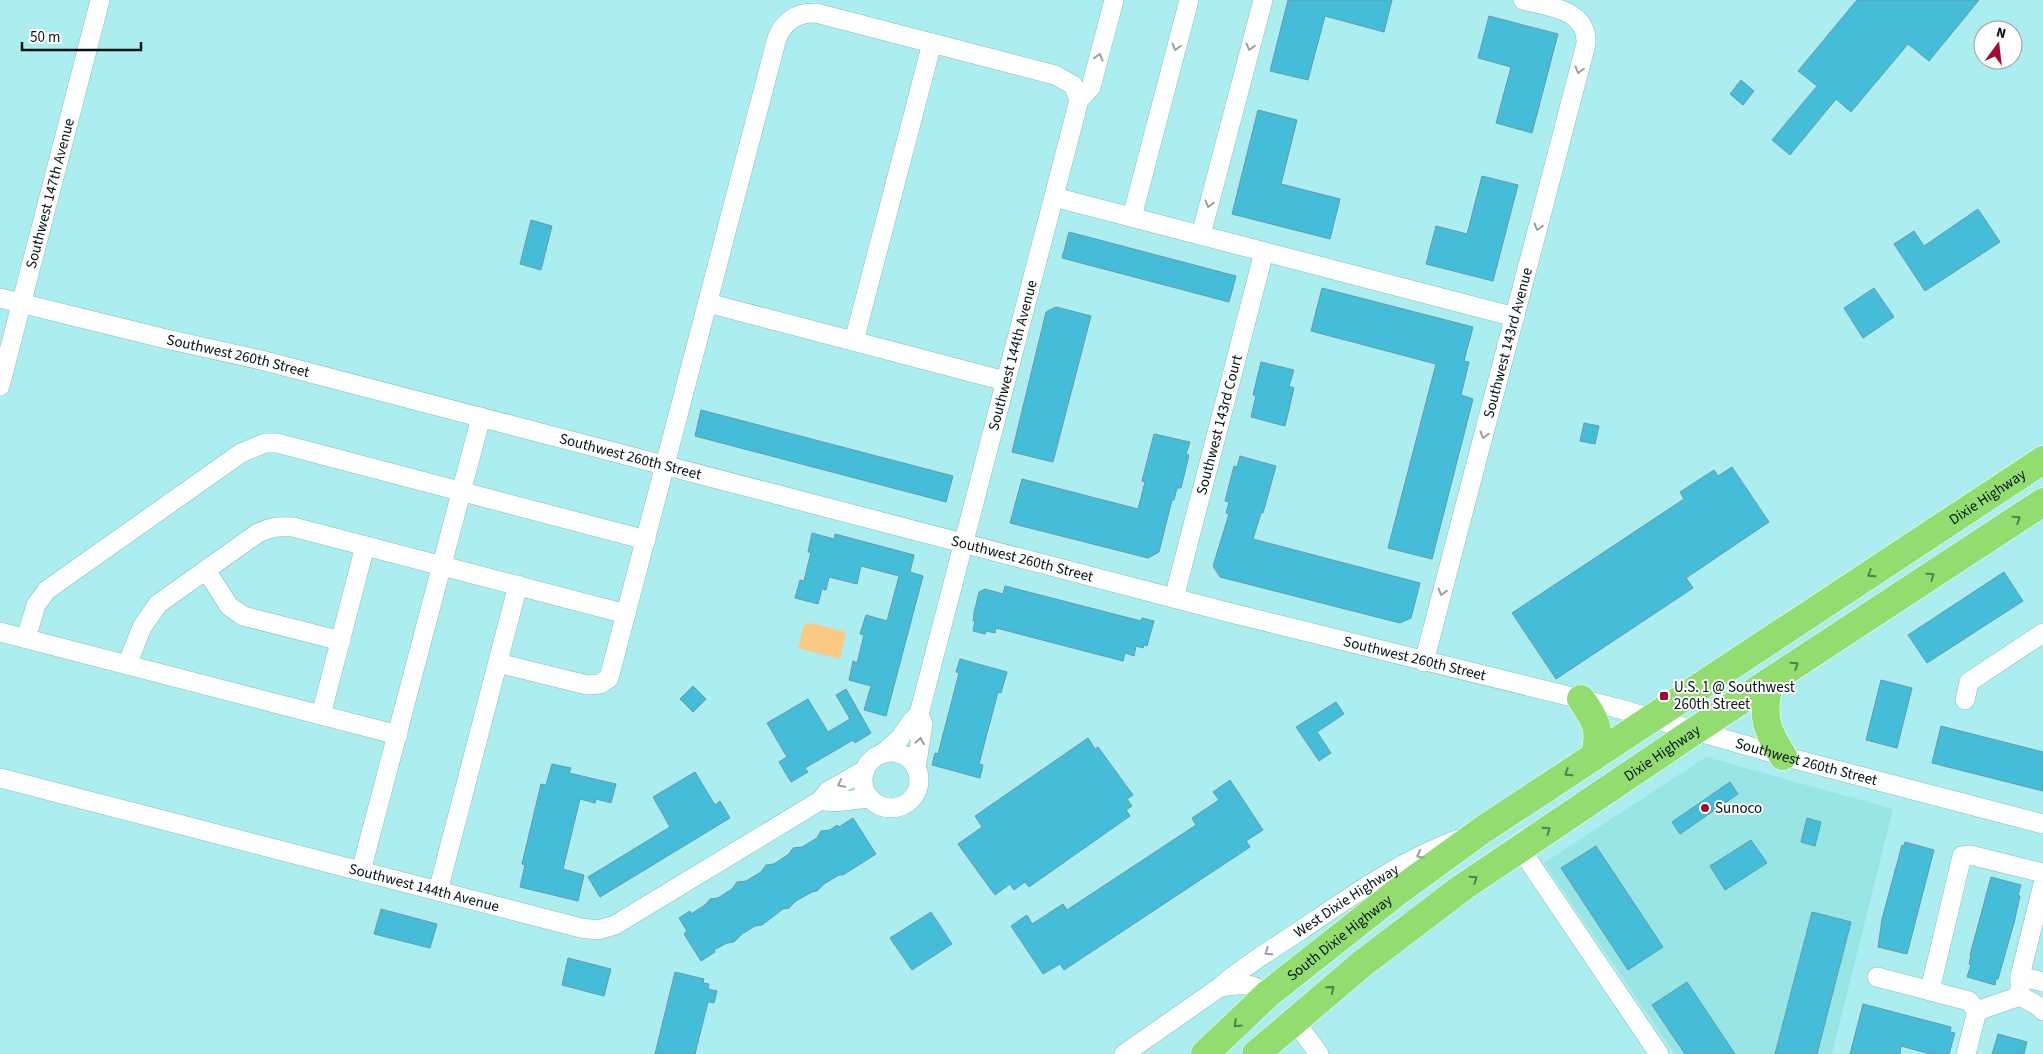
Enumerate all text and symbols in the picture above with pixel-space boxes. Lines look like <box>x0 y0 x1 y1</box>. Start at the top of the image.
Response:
scale bar <box>22 20 141 52</box>
north arrow <box>1973 20 2023 70</box>
text: N <box>1994 23 2008 44</box>
text: 50 m <box>30 27 60 48</box>
one-way arrow <box>1172 43 1182 51</box>
one-way arrow <box>1246 43 1256 51</box>
one-way arrow <box>1094 53 1104 61</box>
one-way arrow <box>1574 66 1585 74</box>
street label: Southwest 147th Avenue <box>20 116 79 271</box>
one-way arrow <box>1204 200 1215 209</box>
one-way arrow <box>1533 223 1544 232</box>
street label: Southwest 143rd Avenue <box>1478 265 1537 420</box>
street label: Southwest 144th Avenue <box>983 278 1042 433</box>
street label: Southwest 260th Street <box>165 329 312 383</box>
street label: Southwest 143rd Court <box>1191 353 1247 497</box>
street label: Southwest 260th Street <box>557 428 704 485</box>
one-way arrow <box>1479 431 1490 440</box>
street label: Dixie Highway <box>1945 464 2030 530</box>
one-way arrow <box>2012 515 2021 525</box>
street label: Southwest 260th Street <box>949 530 1096 587</box>
one-way arrow <box>1867 568 1877 577</box>
one-way arrow <box>1926 572 1935 582</box>
one-way arrow <box>1438 588 1448 596</box>
street label: Southwest 260th Street <box>1341 631 1488 686</box>
one-way arrow <box>1790 662 1799 671</box>
place label: U.S. 1 @ Southwest 260th Street <box>1674 677 1795 715</box>
marker: U.S. 1 @ Southwest 260th Street <box>1658 690 1670 702</box>
street label: Dixie Highway <box>1620 720 1704 786</box>
street label: Southwest 260th Street <box>1733 732 1880 791</box>
one-way arrow <box>914 737 924 745</box>
one-way arrow <box>1564 767 1573 777</box>
one-way arrow <box>837 778 846 788</box>
place label: Sunoco <box>1715 798 1762 819</box>
marker: Sunoco <box>1699 802 1711 814</box>
one-way arrow <box>1542 827 1551 836</box>
one-way arrow <box>1416 849 1425 859</box>
street label: Southwest 144th Avenue <box>347 858 502 917</box>
street label: West Dixie Highway <box>1289 859 1403 943</box>
one-way arrow <box>1468 876 1478 885</box>
street label: South Dixie Highway <box>1282 889 1397 986</box>
one-way arrow <box>1264 946 1274 955</box>
one-way arrow <box>1326 985 1335 994</box>
one-way arrow <box>1233 1018 1242 1027</box>

